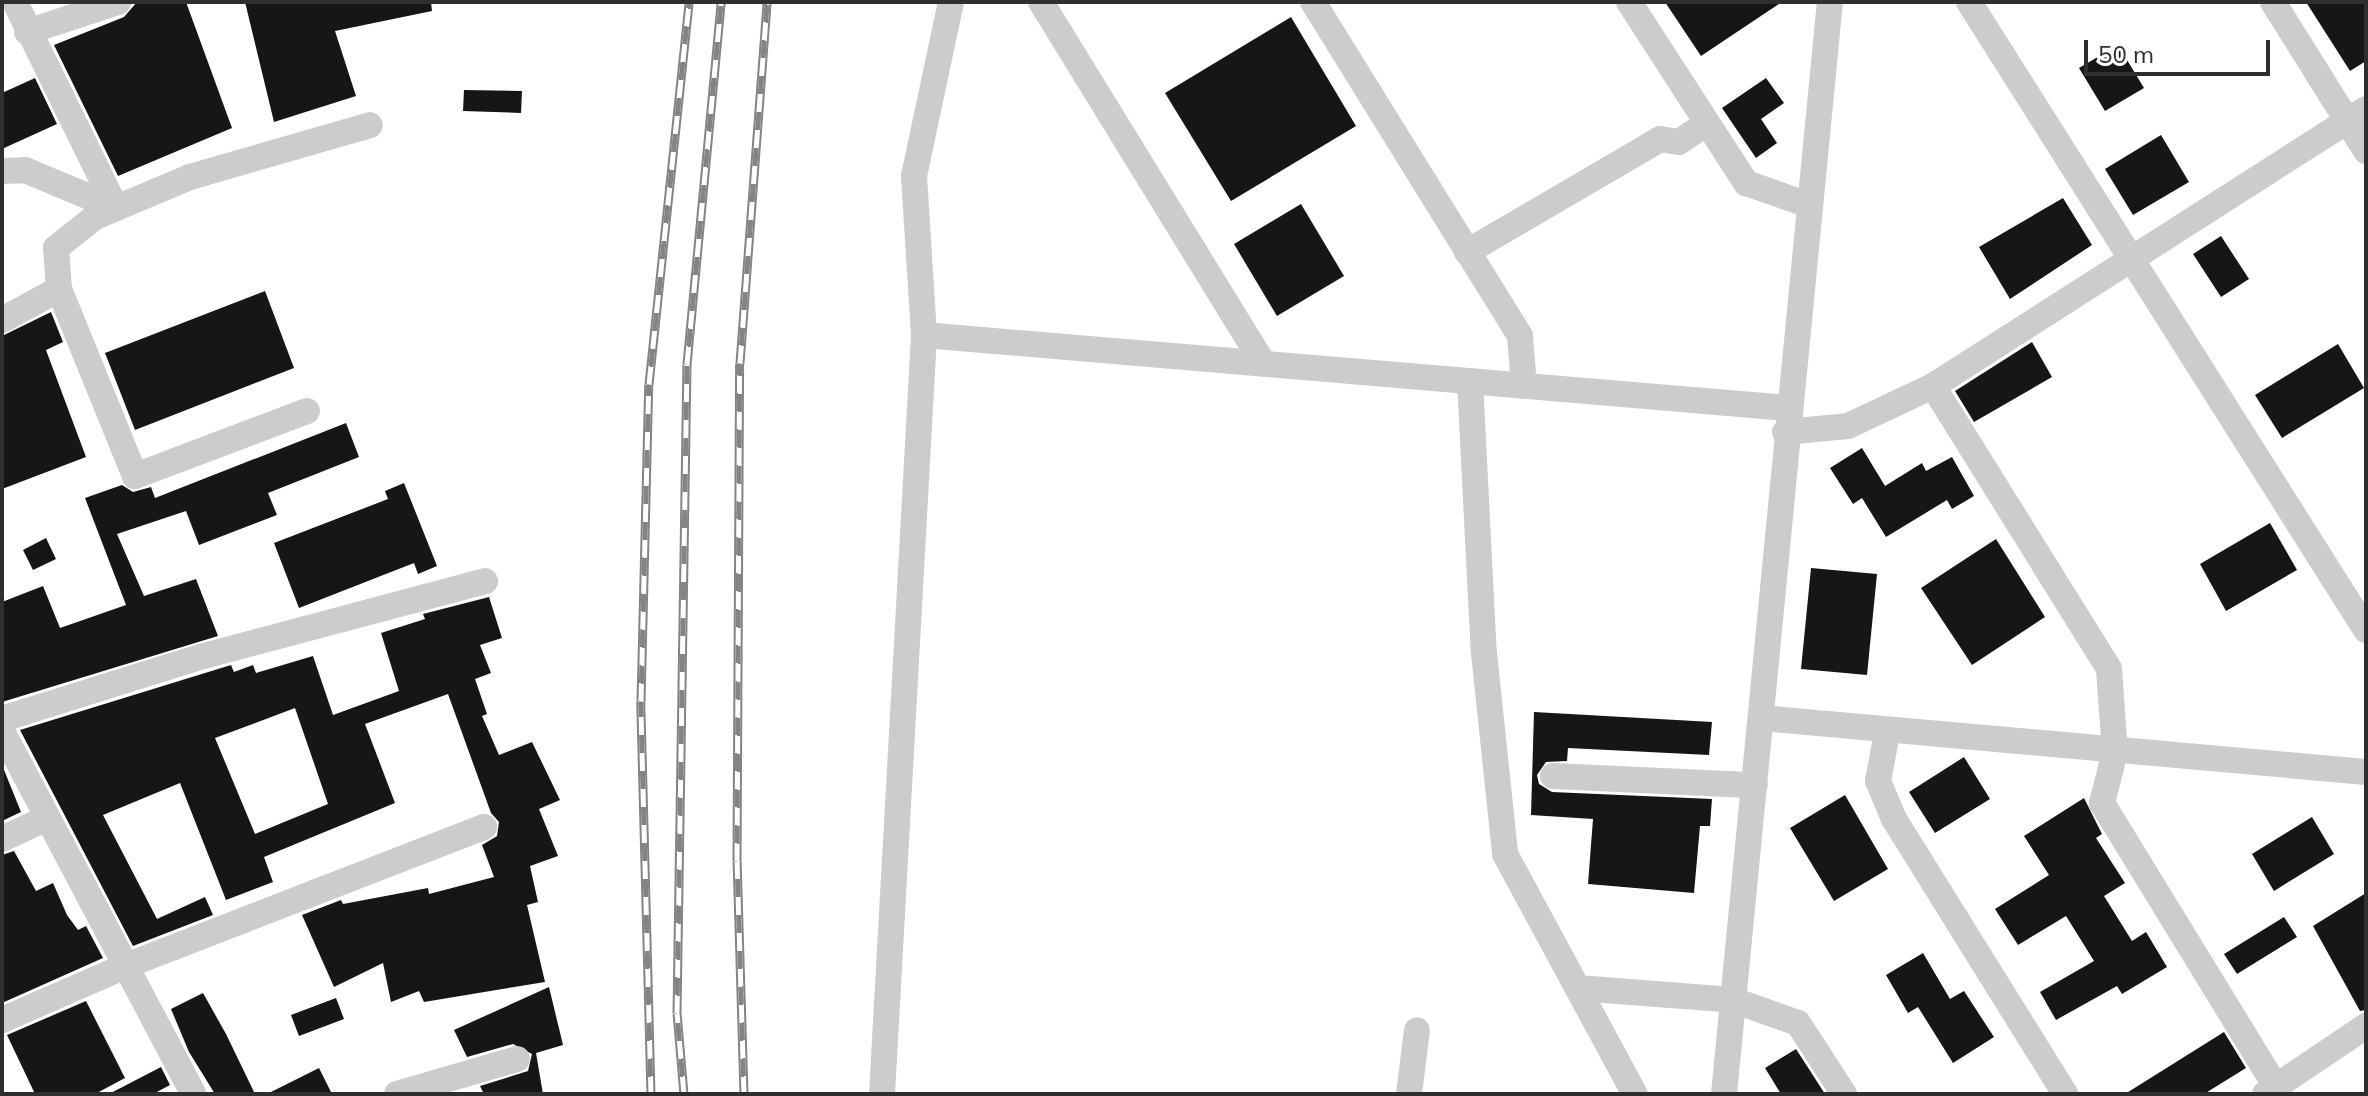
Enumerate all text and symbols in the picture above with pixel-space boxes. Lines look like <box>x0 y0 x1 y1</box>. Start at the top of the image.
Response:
scale bar <box>2088 24 2274 74</box>
text: 50 m <box>2098 39 2154 69</box>

